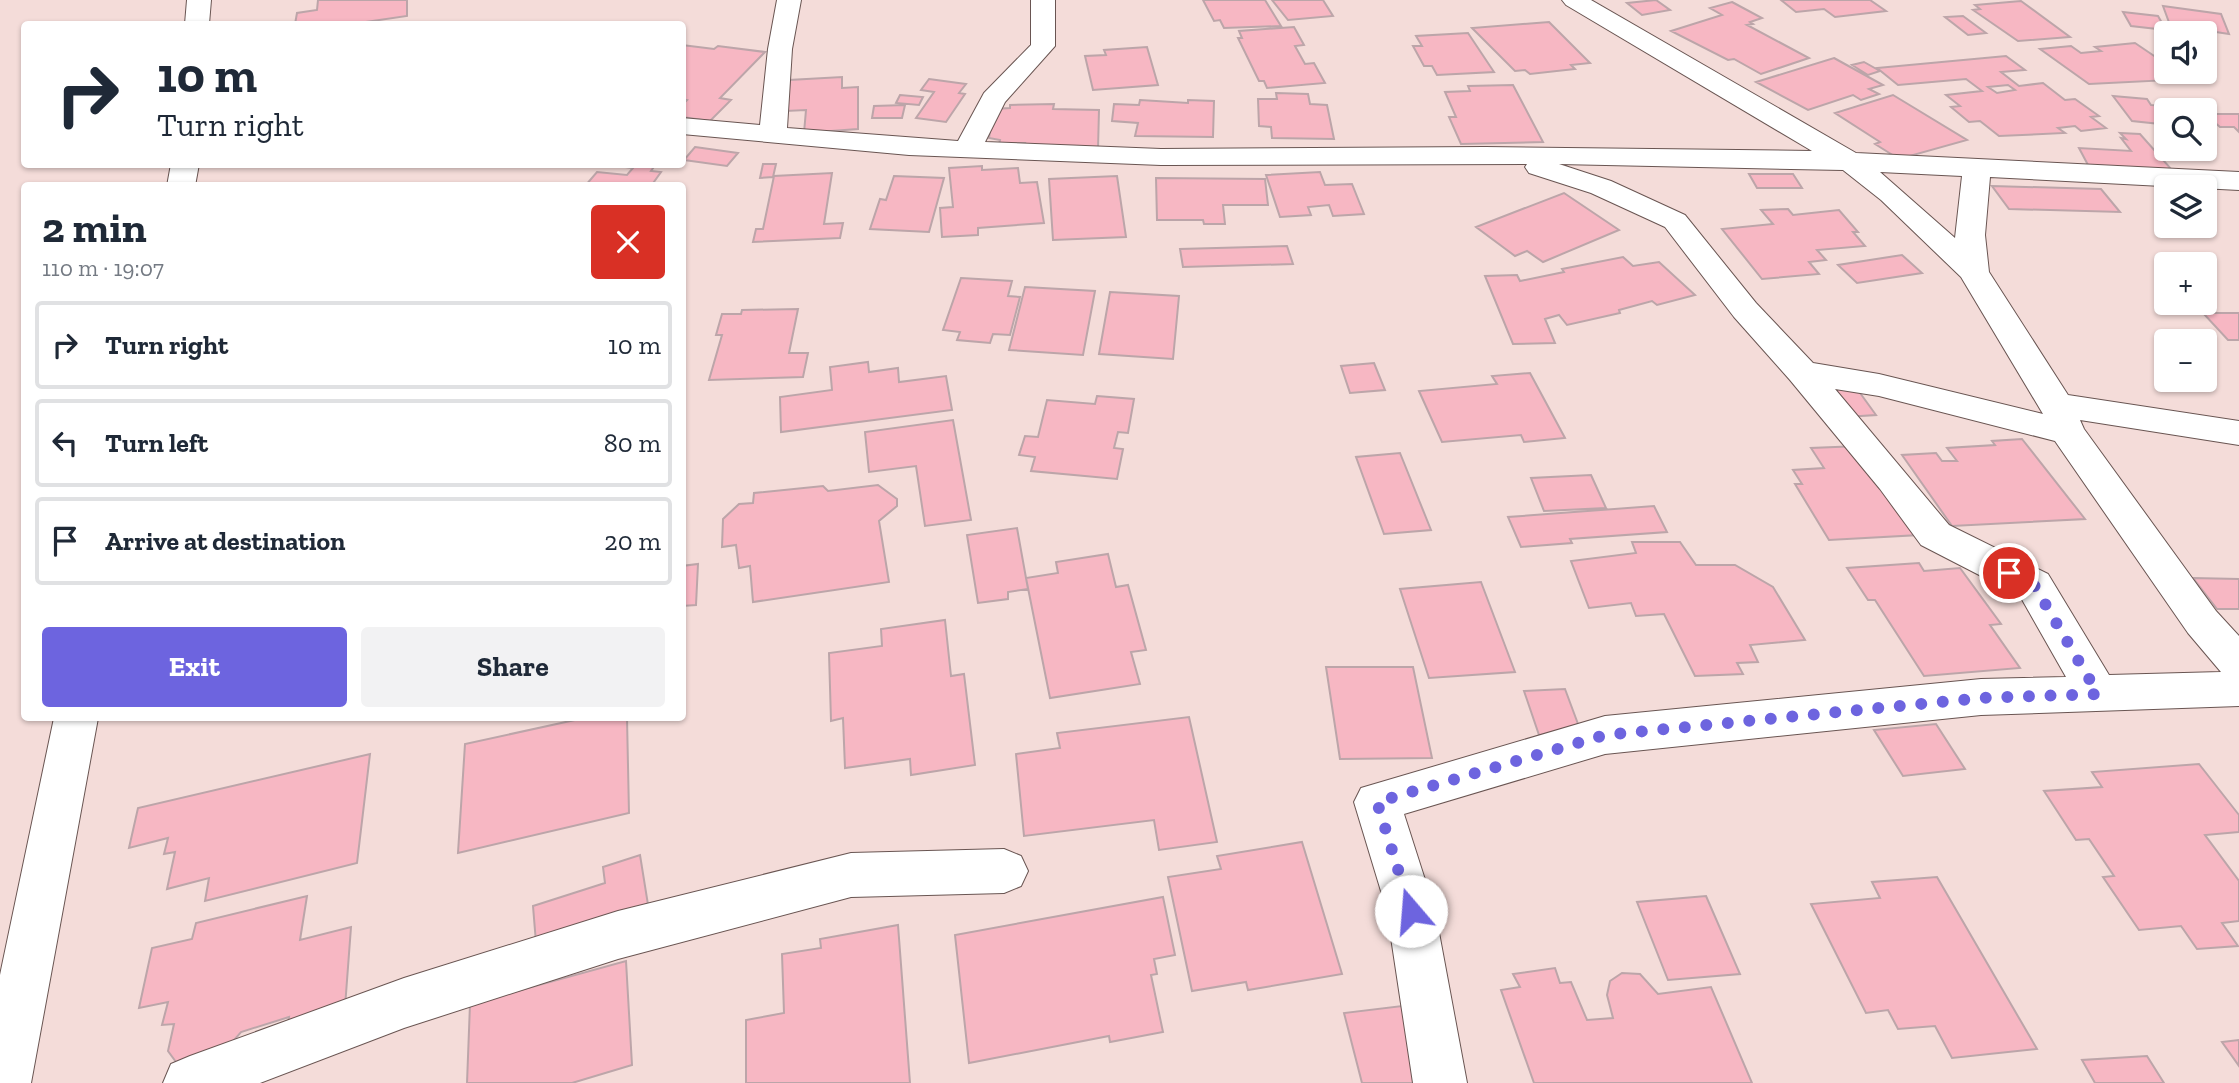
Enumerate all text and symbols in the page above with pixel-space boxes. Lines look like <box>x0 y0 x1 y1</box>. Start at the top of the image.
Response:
map controls <box>2154 21 2217 392</box>
button: sound <box>2154 21 2217 84</box>
text: 10 m <box>157 46 257 105</box>
icon: right <box>42 49 133 140</box>
button: search <box>2154 98 2217 161</box>
text: Turn right <box>157 106 304 144</box>
button: layers <box>2154 175 2217 238</box>
text: 2 min <box>42 202 147 253</box>
button: close <box>591 205 665 279</box>
button: + <box>2154 252 2217 315</box>
text: 110 m · 19:07 <box>42 254 164 282</box>
icon: right <box>46 326 84 364</box>
text: Turn right <box>105 329 228 361</box>
text: 10 m <box>608 329 661 361</box>
button: − <box>2154 329 2217 392</box>
icon: left <box>46 424 84 462</box>
text: Turn left <box>105 427 208 459</box>
text: 80 m <box>604 427 661 459</box>
icon: arrive <box>46 522 84 560</box>
text: Arrive at destination <box>105 525 345 557</box>
text: 20 m <box>604 525 661 557</box>
pin <box>1979 543 2039 603</box>
icon: arrive <box>1990 554 2028 592</box>
button: Exit <box>42 627 347 707</box>
button: Share <box>361 627 665 707</box>
position arrow <box>1374 874 1448 948</box>

